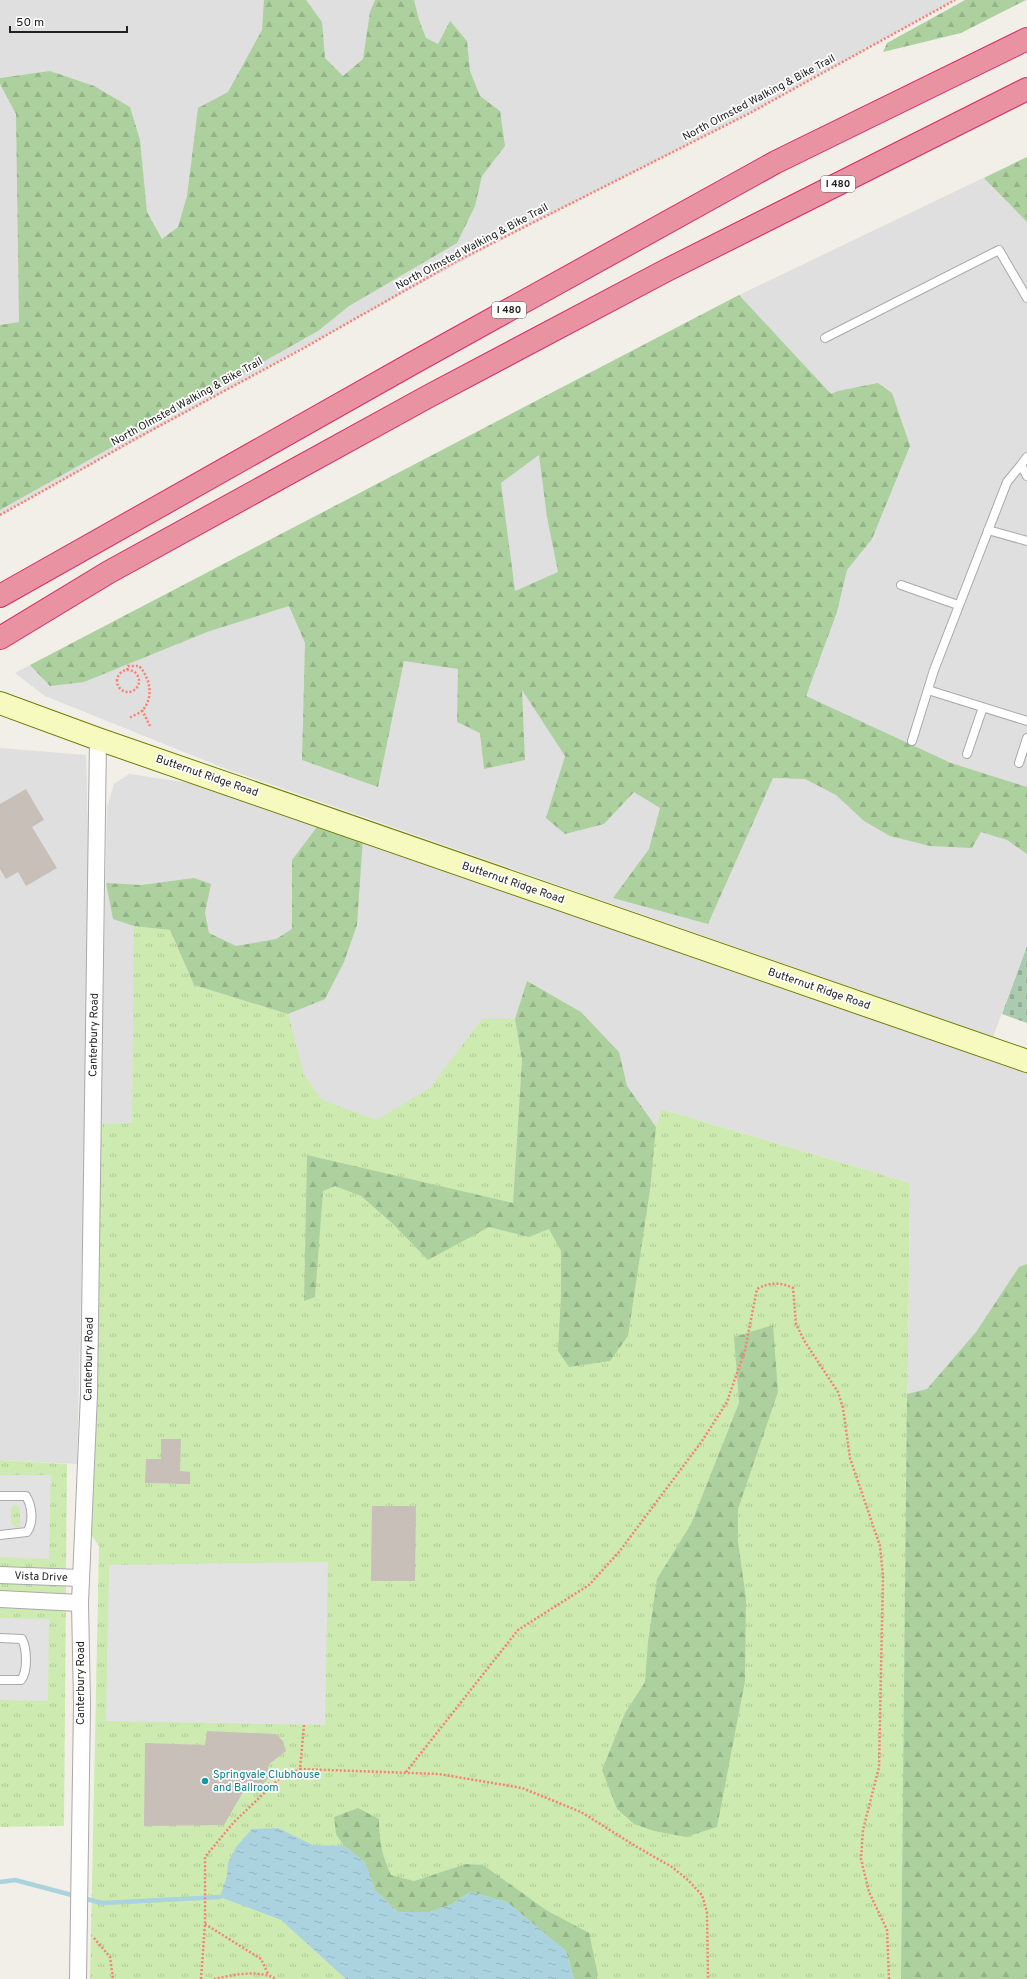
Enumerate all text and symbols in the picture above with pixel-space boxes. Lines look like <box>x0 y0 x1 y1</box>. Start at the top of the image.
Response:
scale bar <box>10 8 127 34</box>
text: 50 m <box>16 15 44 31</box>
street label: North Olmsted Walking & Bike Trail <box>680 52 838 144</box>
road number: I 480 <box>821 176 855 192</box>
street label: North Olmsted Walking & Bike Trail <box>393 201 551 293</box>
road number: I 480 <box>492 302 526 318</box>
street label: North Olmsted Walking & Bike Trail <box>109 354 265 450</box>
street label: Butternut Ridge Road <box>154 752 260 800</box>
street label: Butternut Ridge Road <box>460 859 566 907</box>
street label: Butternut Ridge Road <box>766 965 872 1013</box>
street label: Canterbury Road <box>86 993 102 1077</box>
street label: Canterbury Road <box>81 1317 97 1401</box>
street label: Vista Drive <box>14 1569 68 1585</box>
street label: Canterbury Road <box>74 1641 88 1725</box>
place label: Springvale Clubhouse and Ballroom <box>213 1768 320 1795</box>
marker: Springvale Clubhouse and Ballroom <box>200 1776 210 1786</box>

